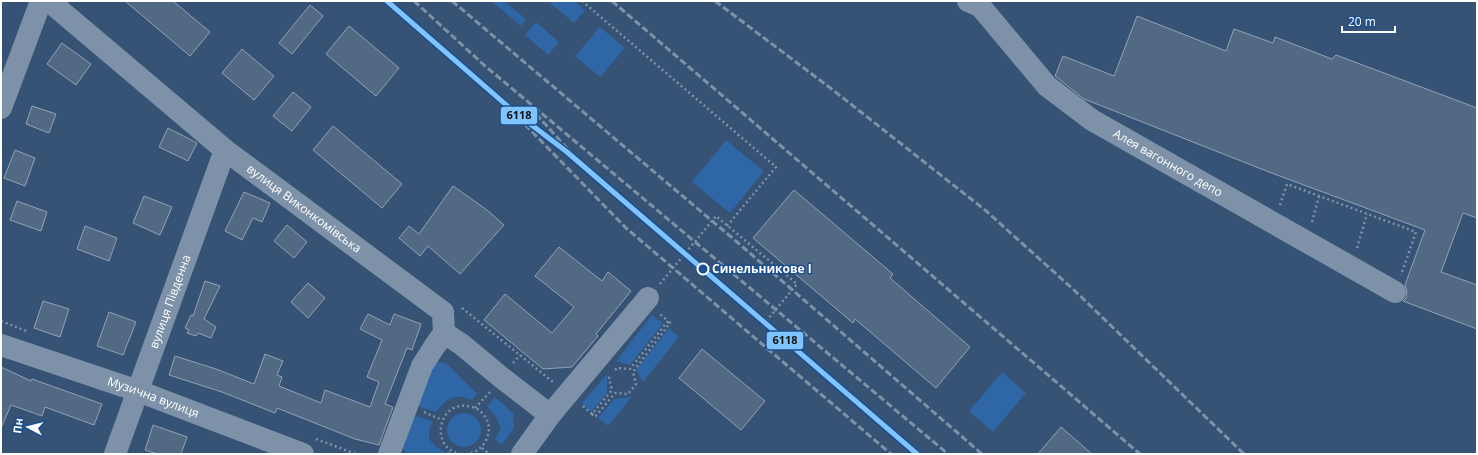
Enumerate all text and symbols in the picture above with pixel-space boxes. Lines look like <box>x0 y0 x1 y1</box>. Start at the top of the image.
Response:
scale bar <box>1342 8 1395 34</box>
text: 20 m <box>1348 13 1376 30</box>
line badge: 6118 <box>500 106 538 125</box>
text: 6118 <box>506 107 532 122</box>
street label: Алея вагонного депо <box>1110 125 1226 200</box>
street label: вулиця Виконкомівська <box>243 160 365 257</box>
street label: вулиця Південна <box>145 252 194 351</box>
place label: Синельникове І <box>712 260 812 277</box>
marker: Синельникове І <box>696 262 710 276</box>
line badge: 6118 <box>766 331 804 350</box>
text: 6118 <box>772 332 798 347</box>
street label: Музична вулиця <box>105 372 202 422</box>
north arrow <box>8 407 48 447</box>
text: Пн <box>9 417 26 434</box>

